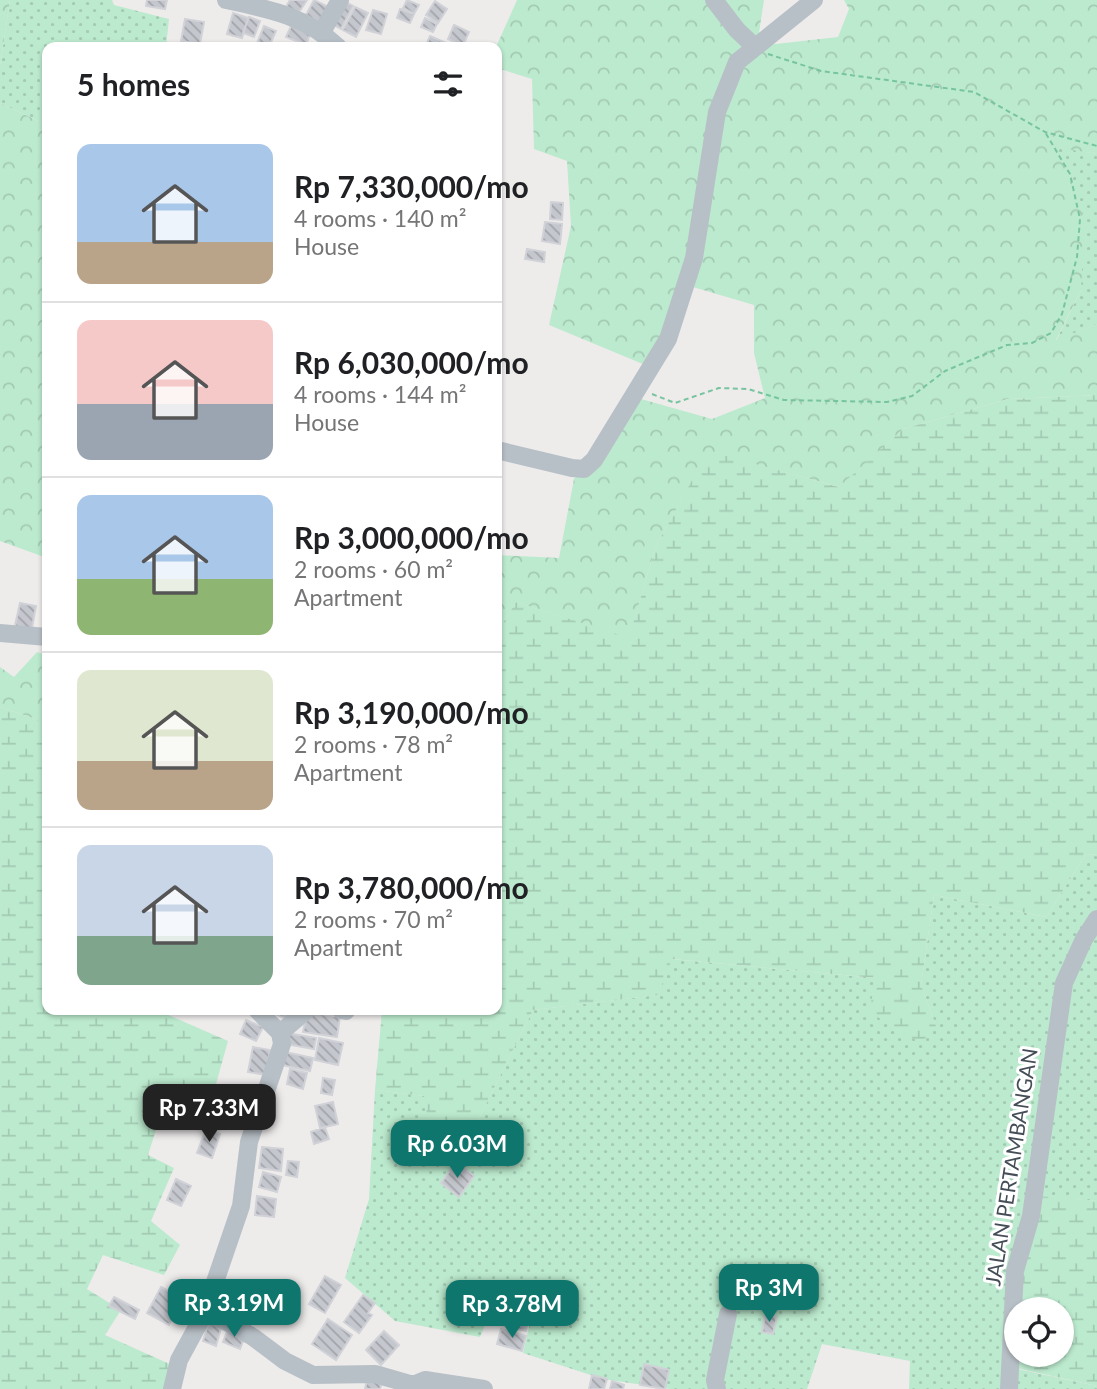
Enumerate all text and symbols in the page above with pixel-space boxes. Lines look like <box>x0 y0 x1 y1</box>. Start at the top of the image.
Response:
icon: filters <box>429 65 467 103</box>
text: 5 homes <box>77 66 190 102</box>
text: Rp 7,330,000/mo <box>294 168 529 204</box>
icon: home <box>133 172 217 256</box>
text: 4 rooms · 140 m² <box>294 204 466 232</box>
text: House <box>294 232 359 260</box>
text: Rp 6,030,000/mo <box>294 344 529 380</box>
icon: home <box>133 348 217 432</box>
text: 4 rooms · 144 m² <box>294 380 466 408</box>
text: House <box>294 408 359 436</box>
text: Rp 3,000,000/mo <box>294 519 529 555</box>
icon: home <box>133 523 217 607</box>
text: 2 rooms · 60 m² <box>294 555 453 583</box>
text: Apartment <box>294 583 402 611</box>
text: Rp 3,190,000/mo <box>294 694 529 730</box>
icon: home <box>133 698 217 782</box>
text: 2 rooms · 78 m² <box>294 730 453 758</box>
text: Apartment <box>294 758 402 786</box>
text: Rp 3,780,000/mo <box>294 869 529 905</box>
icon: home <box>133 873 217 957</box>
text: 2 rooms · 70 m² <box>294 905 453 933</box>
text: Apartment <box>294 933 402 961</box>
street label: JALAN PERTAMBANGAN <box>979 1046 1042 1287</box>
pin: Rp 7.33M <box>137 1084 281 1144</box>
text: Rp 7.33M <box>159 1093 259 1121</box>
pin: Rp 6.03M <box>385 1120 529 1180</box>
text: Rp 6.03M <box>407 1129 507 1157</box>
pin: Rp 3M <box>720 1264 818 1324</box>
text: Rp 3M <box>735 1273 803 1301</box>
pin: Rp 3.19M <box>162 1280 306 1339</box>
pin: Rp 3.78M <box>440 1280 584 1340</box>
text: Rp 3.19M <box>184 1288 284 1316</box>
text: Rp 3.78M <box>462 1289 562 1317</box>
map controls <box>1004 1297 1074 1367</box>
button: locate <box>1004 1297 1074 1367</box>

